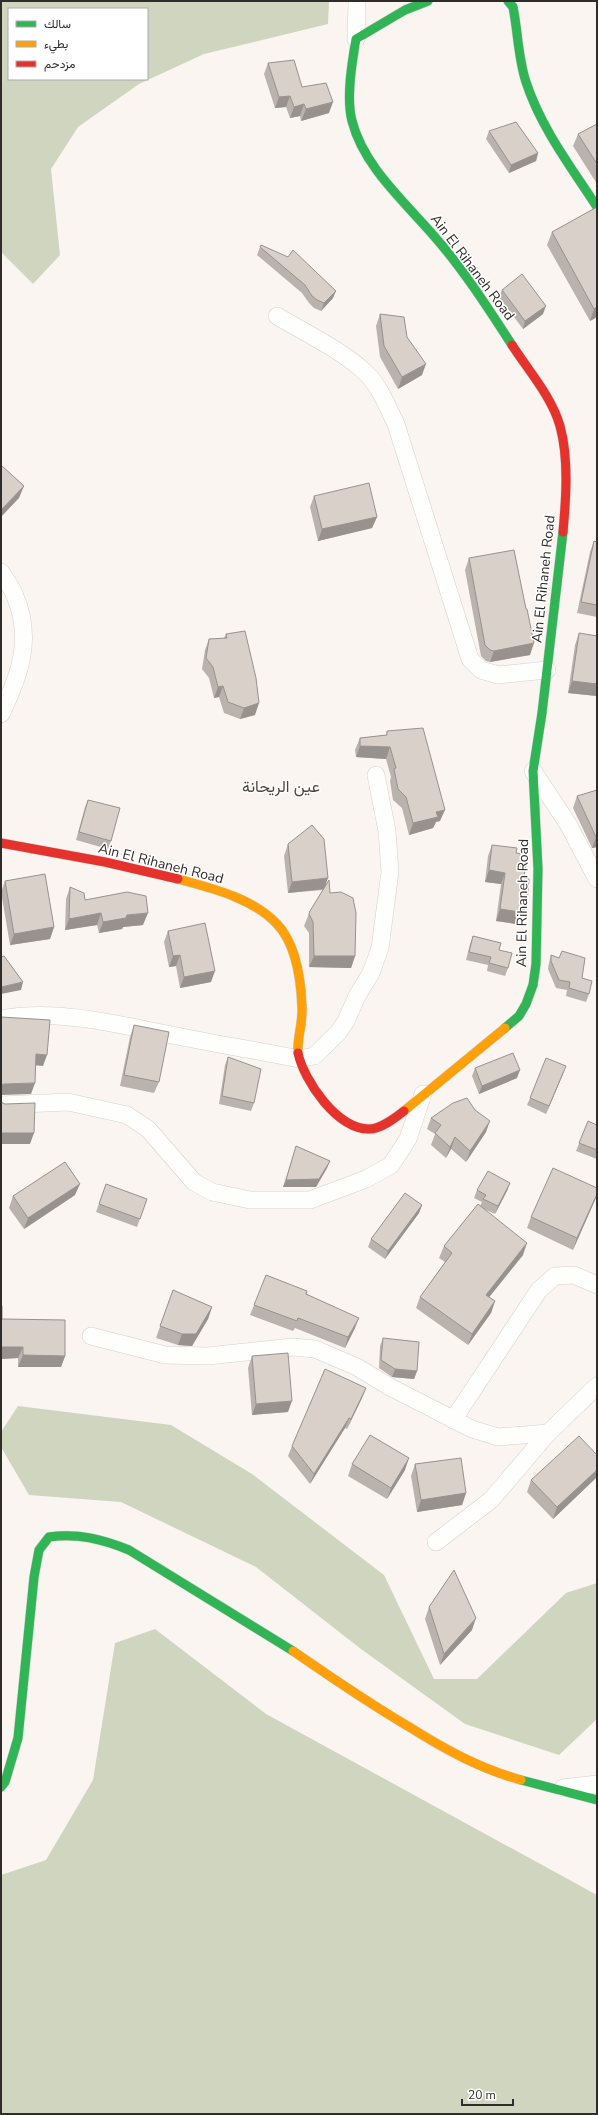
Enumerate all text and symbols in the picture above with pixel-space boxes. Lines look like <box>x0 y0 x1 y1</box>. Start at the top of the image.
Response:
legend <box>8 8 148 80</box>
text: سالك <box>44 16 71 32</box>
text: بطيء <box>44 36 68 54</box>
text: مزدحم <box>44 56 75 72</box>
street label: Ain El Rihaneh Road <box>426 210 519 324</box>
street label: Ain El Rihaneh Road <box>527 514 560 644</box>
district label: عين الريحانة <box>242 776 320 798</box>
street label: Ain El Rihaneh Road <box>96 839 225 888</box>
street label: Ain El Rihaneh Road <box>512 839 533 967</box>
scale bar <box>462 2081 513 2107</box>
text: 20 m <box>468 2087 496 2103</box>

